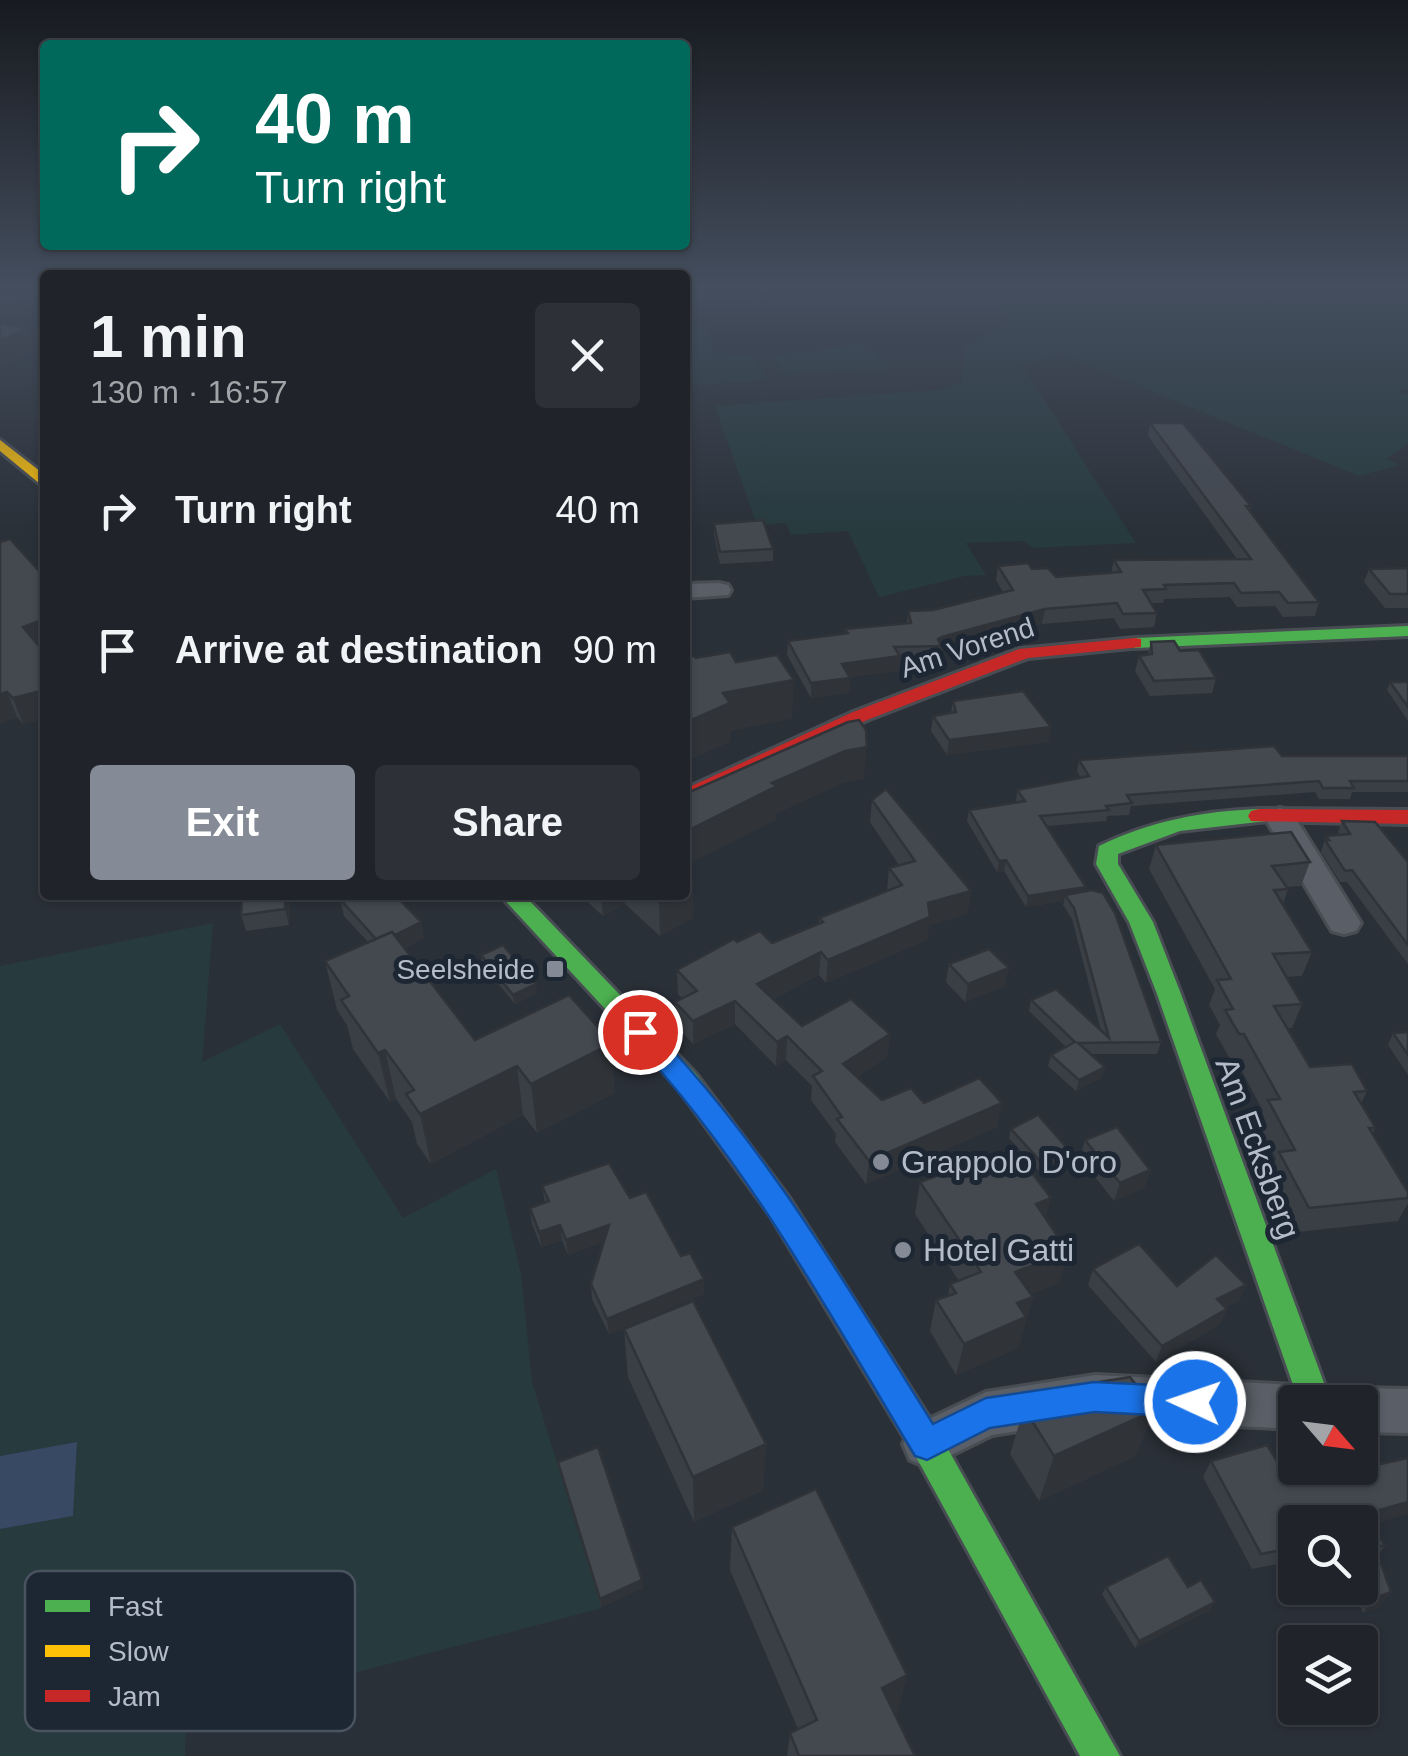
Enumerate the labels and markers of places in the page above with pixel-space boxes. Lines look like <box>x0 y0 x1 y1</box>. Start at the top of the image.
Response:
place label: Seelsheide <box>396 954 535 985</box>
marker: Seelsheide <box>544 958 566 980</box>
pin <box>598 990 683 1075</box>
place label: Grappolo D'oro <box>901 1144 1117 1180</box>
marker: Grappolo D'oro <box>870 1151 892 1173</box>
place label: Hotel Gatti <box>923 1232 1074 1268</box>
marker: Hotel Gatti <box>892 1239 914 1261</box>

